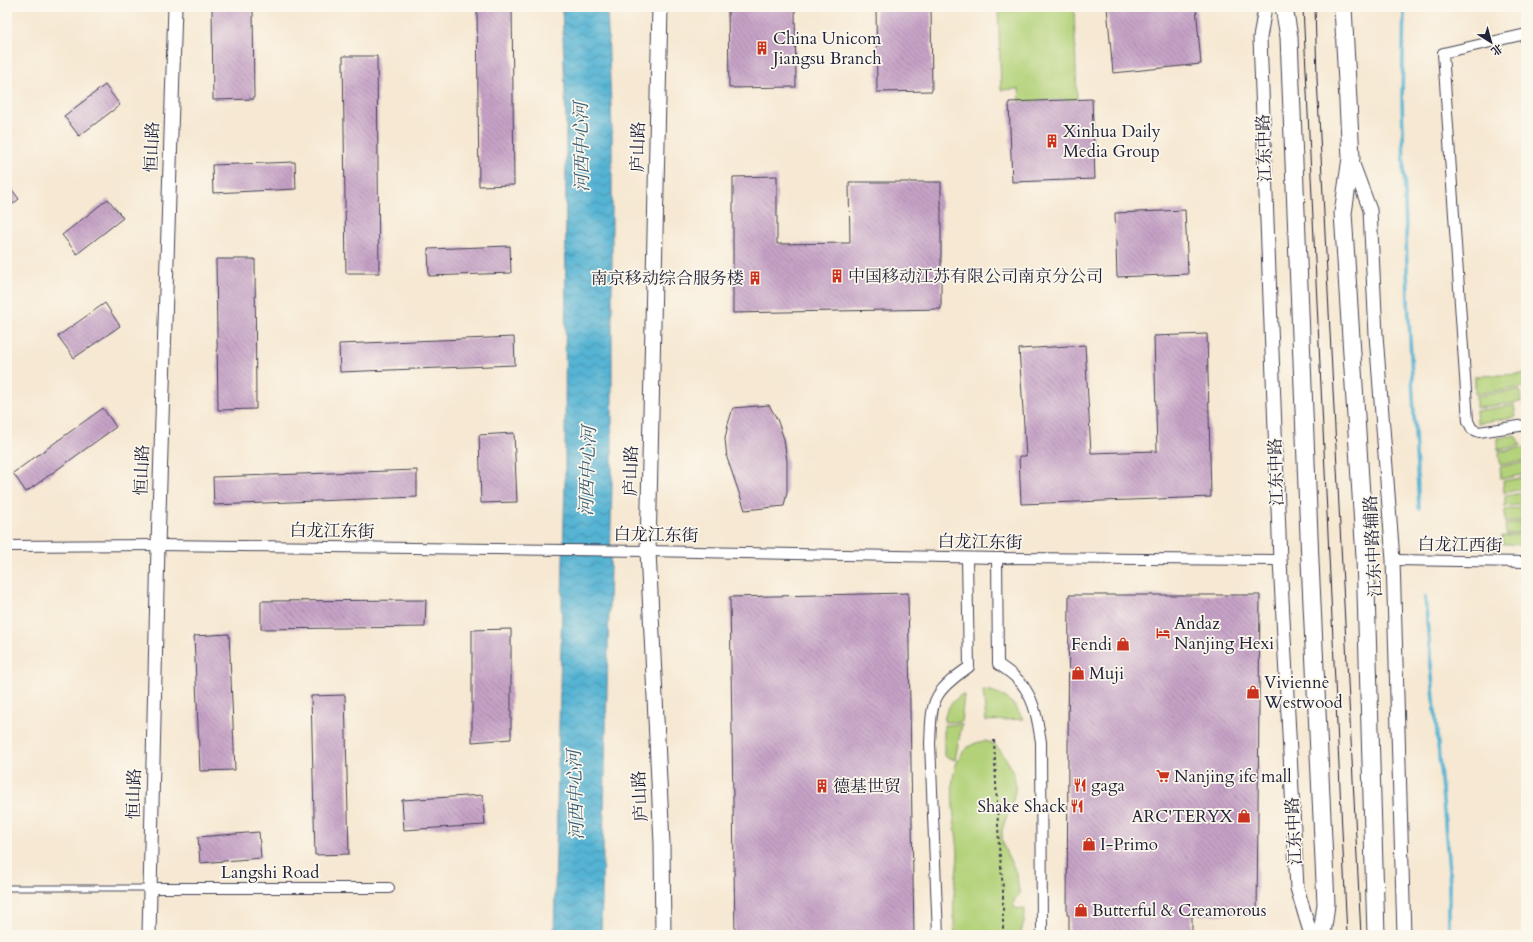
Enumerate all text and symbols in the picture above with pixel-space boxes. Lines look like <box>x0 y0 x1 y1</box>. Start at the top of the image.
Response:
north arrow <box>1471 22 1511 62</box>
place label: China Unicom Jiangsu Branch <box>770 27 882 70</box>
building icon: China Unicom Jiangsu Branch <box>754 40 770 56</box>
text: 北 <box>1488 40 1506 59</box>
water label: 河西中心河 <box>569 99 595 192</box>
street label: 江东中路 <box>1251 114 1277 182</box>
place label: Xinhua Daily Media Group <box>1063 120 1161 163</box>
street label: 恒山路 <box>140 121 164 173</box>
street label: 庐山路 <box>626 121 650 173</box>
building icon: Xinhua Daily Media Group <box>1044 133 1060 149</box>
place label: 中国移动江苏有限公司南京分公司 <box>848 265 1103 288</box>
place label: 南京移动综合服务楼 <box>591 267 744 290</box>
building icon: 中国移动江苏有限公司南京分公司 <box>829 268 845 284</box>
building icon: 南京移动综合服务楼 <box>747 270 763 286</box>
water label: 河西中心河 <box>574 423 602 516</box>
street label: 江东中路 <box>1263 438 1289 506</box>
street label: 恒山路 <box>130 444 154 496</box>
street label: 庐山路 <box>619 445 643 497</box>
street label: 江东中路辅路 <box>1359 494 1387 598</box>
street label: 白龙江东街 <box>289 519 375 543</box>
street label: 白龙江东街 <box>613 523 699 547</box>
street label: 白龙江东街 <box>937 530 1023 554</box>
street label: 白龙江西街 <box>1417 533 1503 557</box>
place label: Andaz Nanjing Hexi <box>1174 612 1274 655</box>
hotel icon: Andaz Nanjing Hexi <box>1155 625 1171 641</box>
place label: Fendi <box>1071 633 1112 656</box>
shop icon: Fendi <box>1115 636 1131 652</box>
place label: Muji <box>1089 662 1124 685</box>
shop icon: Muji <box>1070 665 1086 681</box>
place label: Vivienne Westwood <box>1263 671 1343 714</box>
shop icon: Vivienne Westwood <box>1245 684 1261 700</box>
water label: 河西中心河 <box>562 747 590 840</box>
place label: Nanjing ifc mall <box>1174 765 1292 788</box>
street label: 恒山路 <box>122 768 146 820</box>
supermarket icon: Nanjing ifc mall <box>1155 768 1171 784</box>
street label: 庐山路 <box>627 770 653 822</box>
place label: gaga <box>1091 774 1125 797</box>
place label: 德基世贸 <box>833 775 901 798</box>
restaurant icon: gaga <box>1072 777 1088 793</box>
building icon: 德基世贸 <box>814 778 830 794</box>
place label: Shake Shack <box>977 795 1067 818</box>
street label: 江东中路 <box>1281 796 1307 866</box>
restaurant icon: Shake Shack <box>1069 798 1085 814</box>
place label: ARC'TERYX <box>1131 805 1234 828</box>
shop icon: ARC'TERYX <box>1236 808 1252 824</box>
place label: I-Primo <box>1100 833 1158 856</box>
shop icon: I-Primo <box>1081 836 1097 852</box>
street label: Langshi Road <box>221 861 319 884</box>
place label: Butterful & Creamorous <box>1092 899 1267 922</box>
shop icon: Butterful & Creamorous <box>1073 902 1089 918</box>

